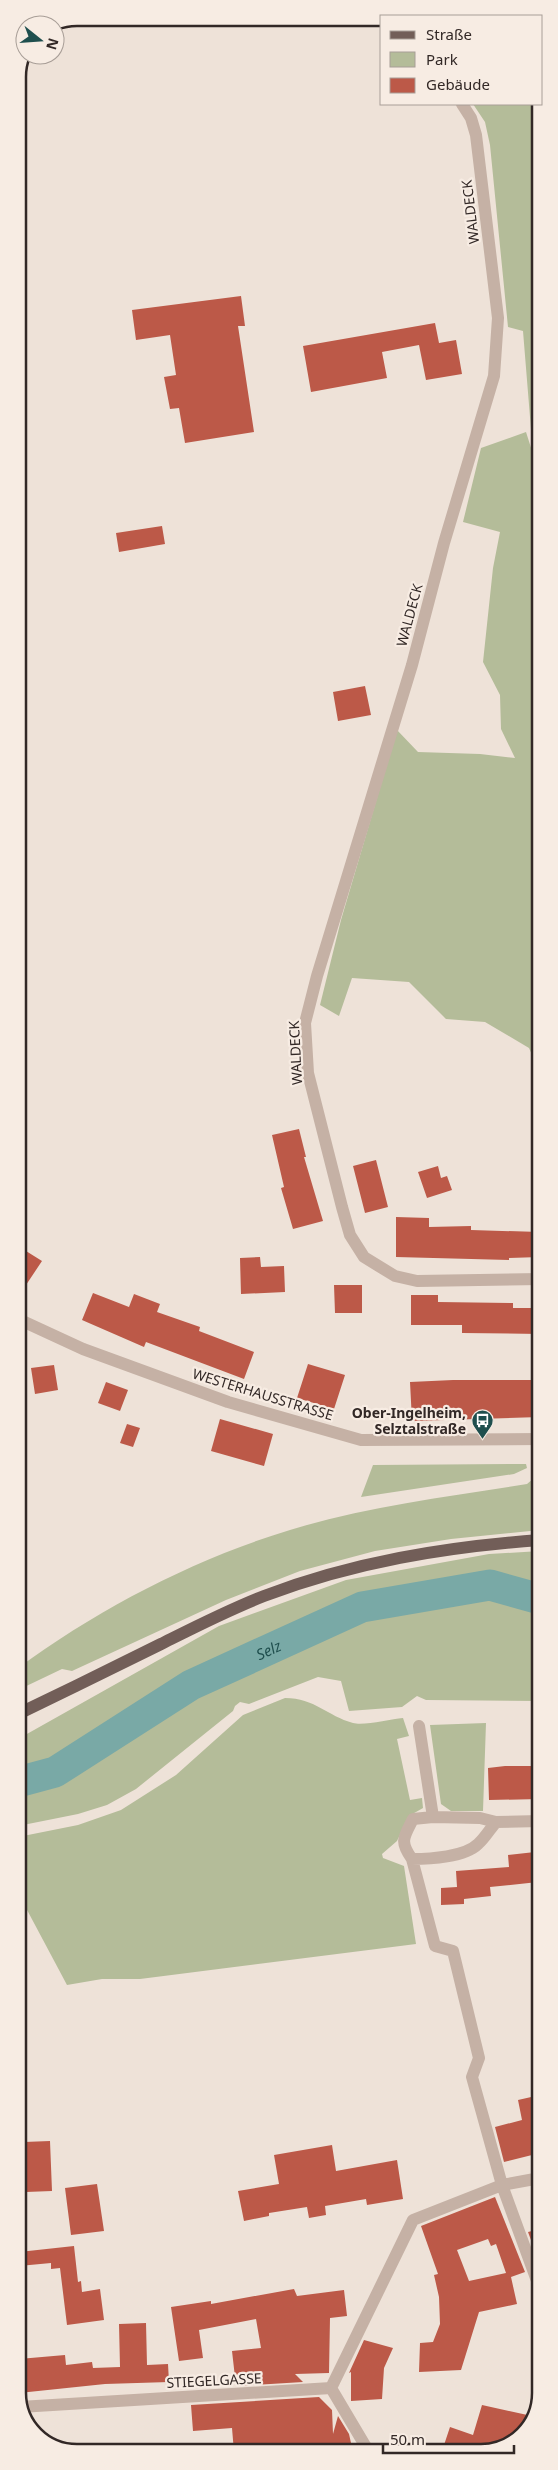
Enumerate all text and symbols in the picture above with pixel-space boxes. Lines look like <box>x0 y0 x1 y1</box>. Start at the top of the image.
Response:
north arrow <box>15 15 65 65</box>
legend <box>380 15 543 105</box>
text: Straße <box>426 24 472 44</box>
text: N <box>42 36 64 52</box>
text: Park <box>426 49 458 69</box>
text: Gebäude <box>426 74 490 94</box>
street label: WALDECK <box>457 179 483 245</box>
street label: WALDECK <box>392 581 427 648</box>
street label: WALDECK <box>284 1020 306 1086</box>
street label: WESTERHAUSSTRASSE <box>190 1364 336 1424</box>
place label: Ober-Ingelheim, Selztalstraße <box>352 1403 466 1438</box>
bus stop icon: Ober-Ingelheim, Selztalstraße <box>470 1408 494 1439</box>
water label: Selz <box>253 1635 285 1664</box>
street label: STIEGELGASSE <box>166 2368 262 2392</box>
scale bar <box>383 2422 514 2454</box>
text: 50 m <box>390 2429 425 2449</box>

